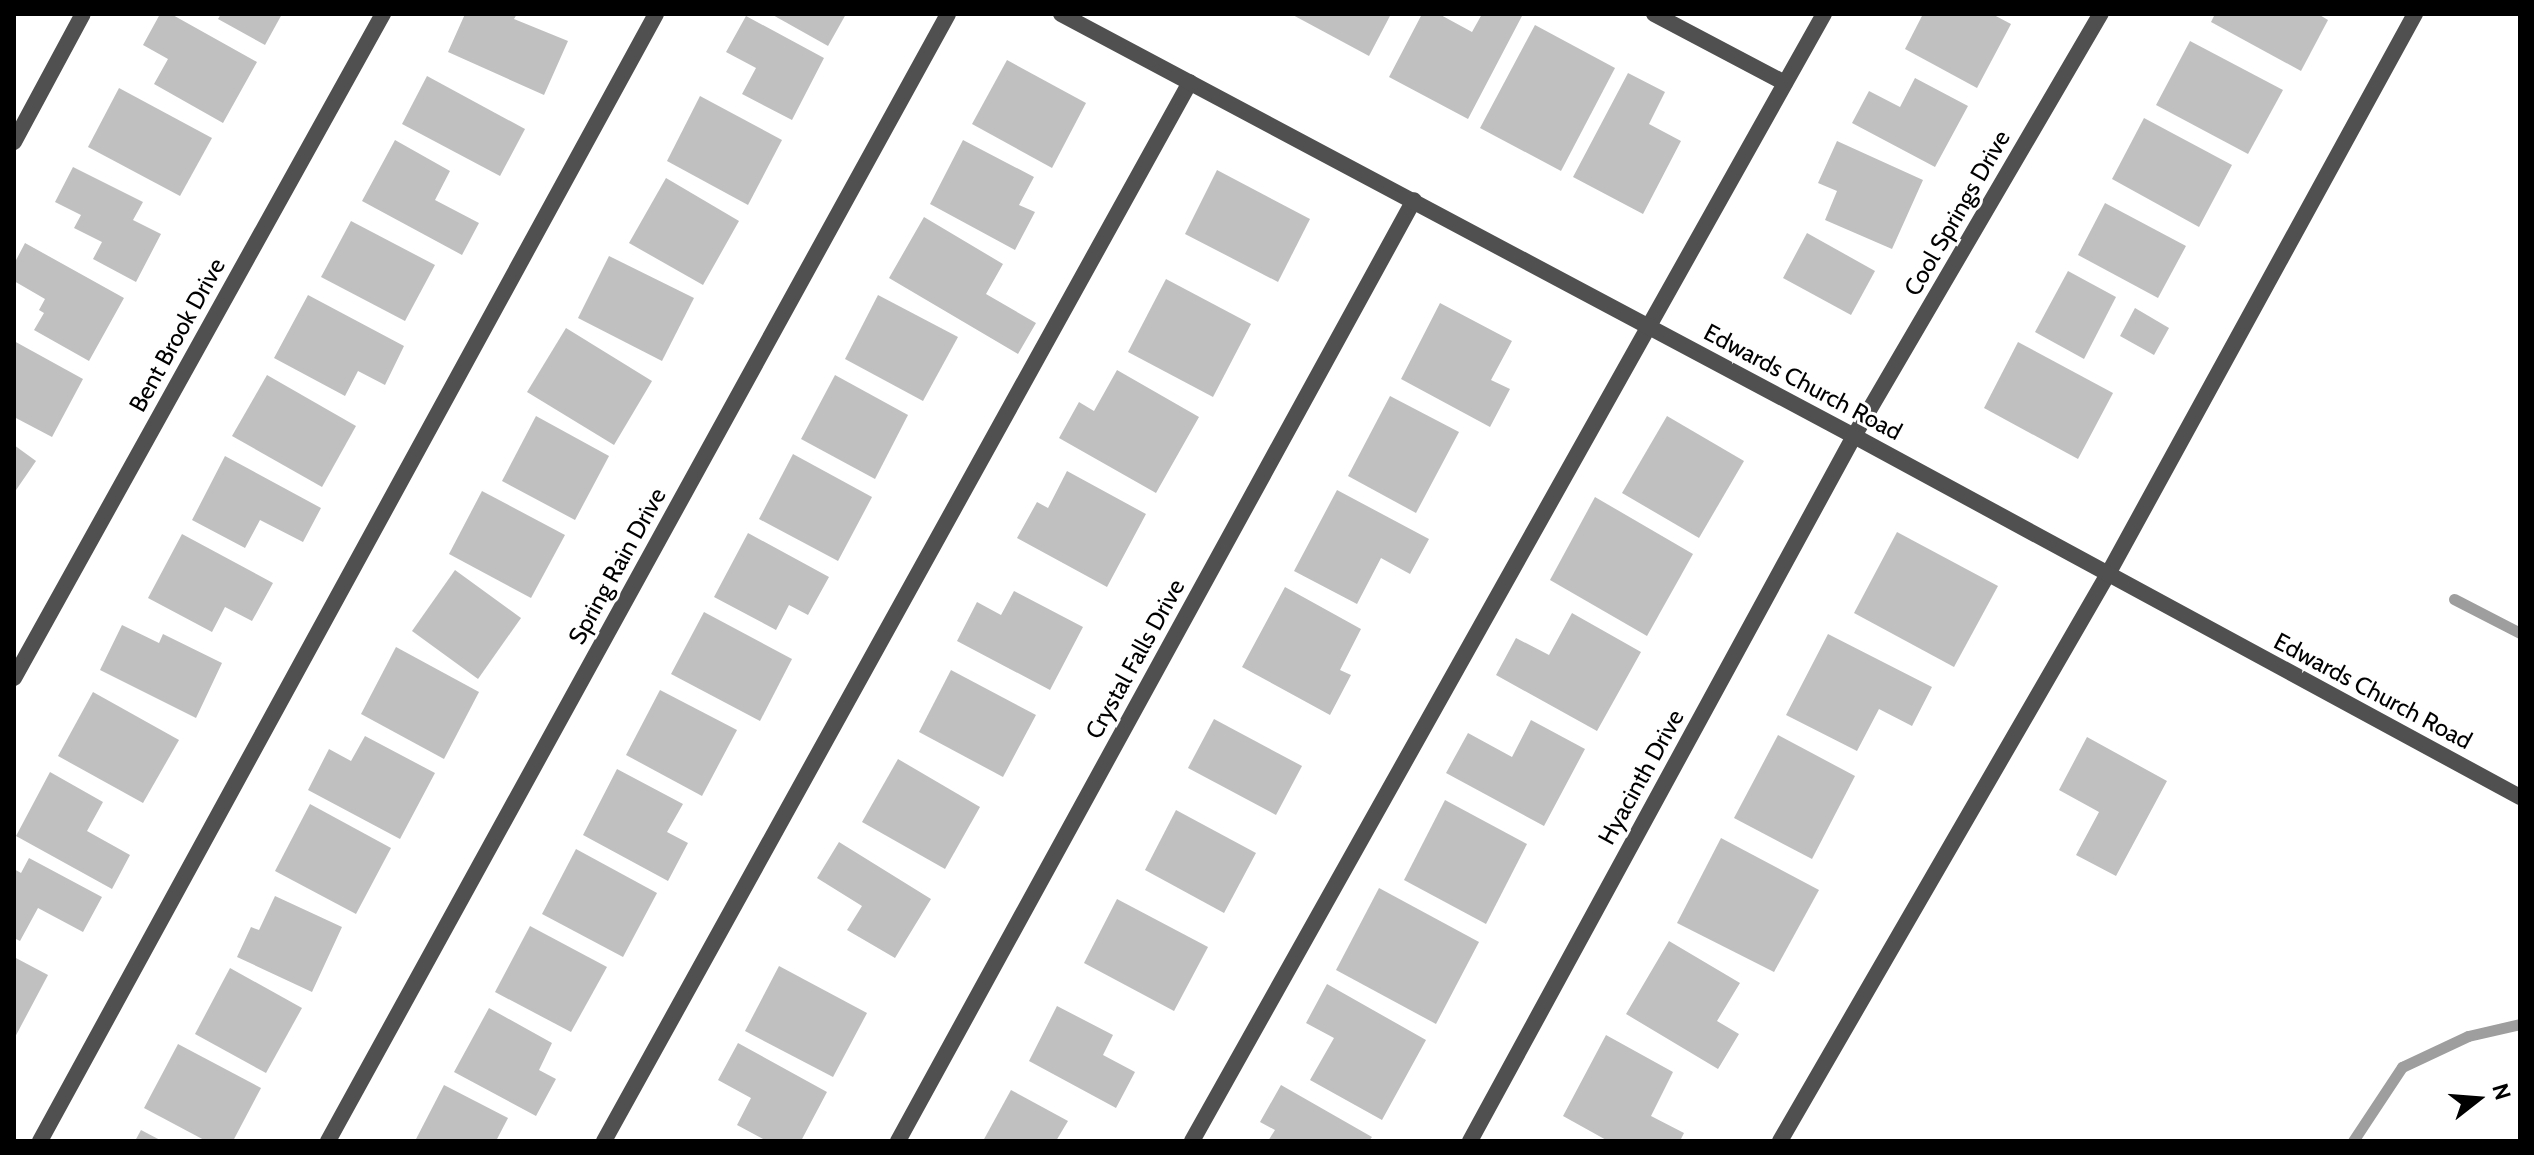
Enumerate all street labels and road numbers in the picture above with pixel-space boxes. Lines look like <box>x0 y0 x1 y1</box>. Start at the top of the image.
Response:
street label: Cool Springs Drive <box>1898 125 2016 301</box>
street label: Bent Brook Drive <box>123 253 231 417</box>
street label: Edwards Church Road <box>1699 318 1907 446</box>
street label: Spring Rain Drive <box>562 483 672 649</box>
street label: Crystal Falls Drive <box>1079 574 1191 744</box>
street label: Edwards Church Road <box>2269 627 2477 755</box>
street label: Hyacinth Drive <box>1592 705 1690 849</box>

